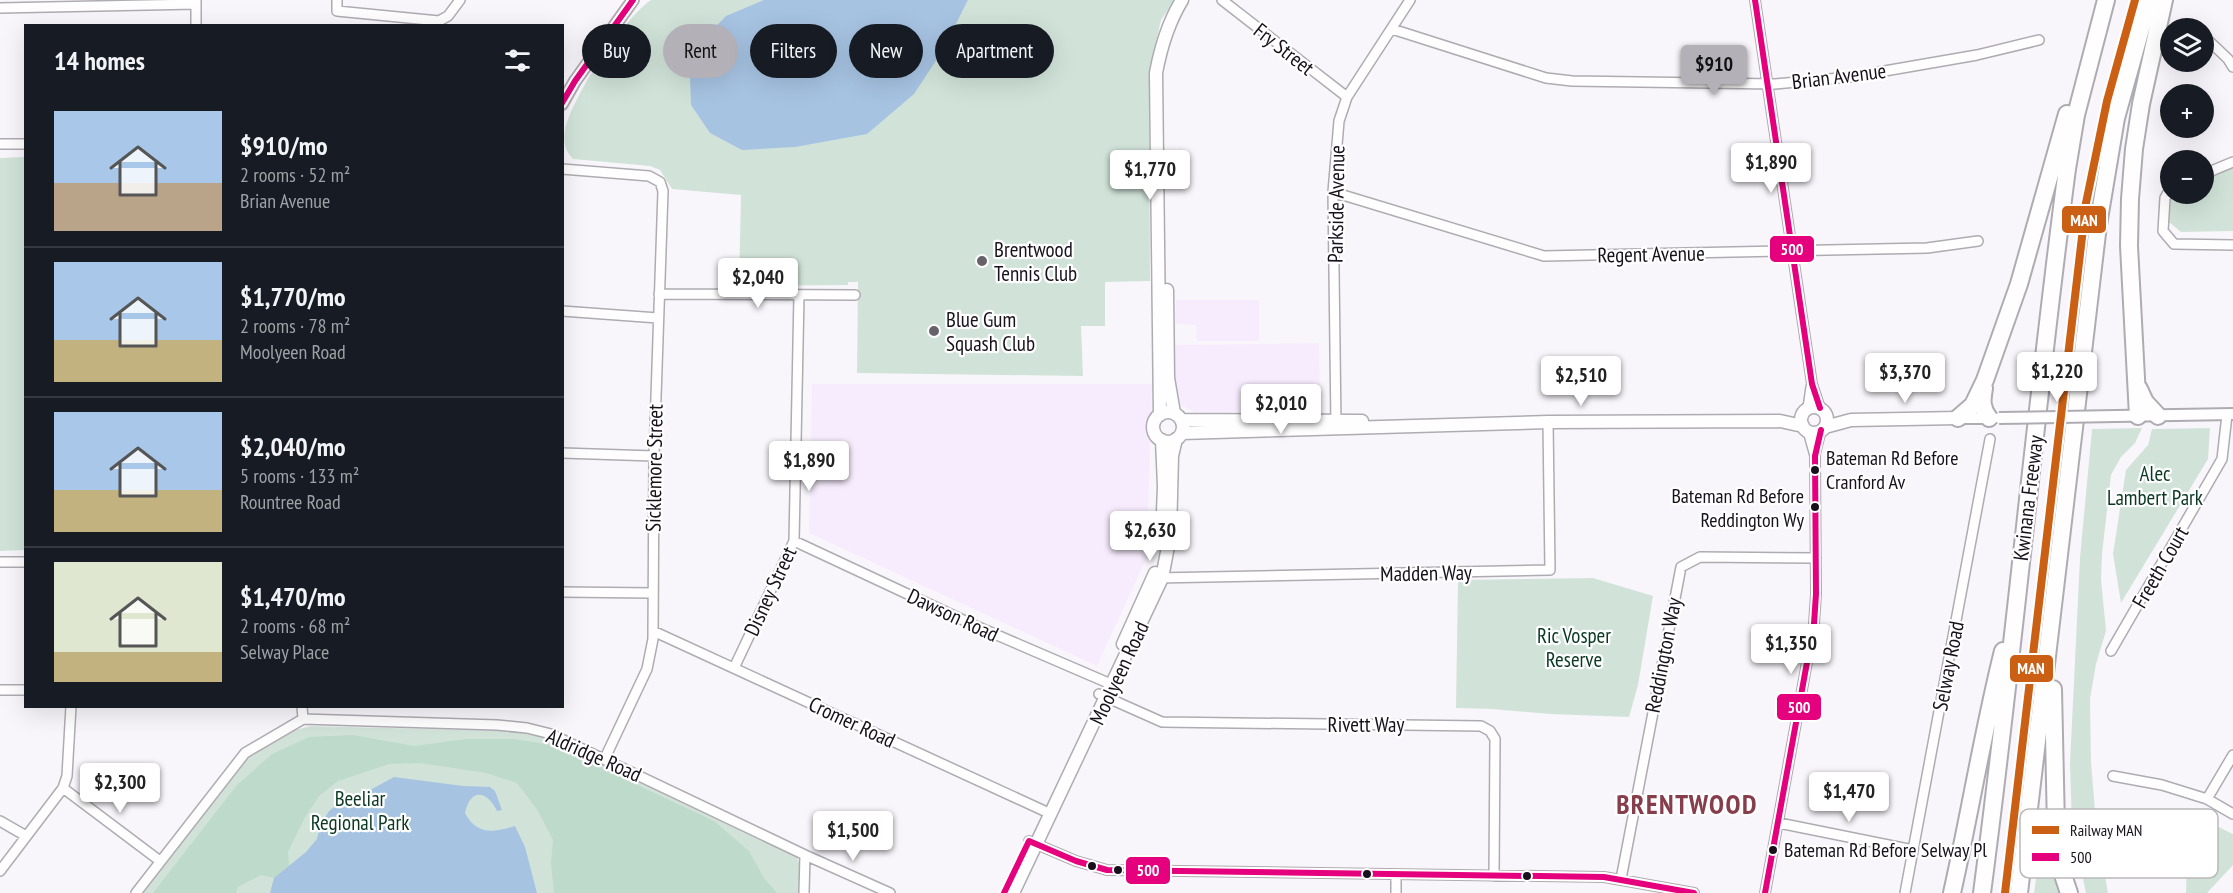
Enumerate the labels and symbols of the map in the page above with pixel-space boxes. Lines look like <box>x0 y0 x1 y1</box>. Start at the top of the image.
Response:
street label: Fry Street <box>1248 17 1320 81</box>
pin: $910 <box>1678 45 1750 96</box>
street label: Brian Avenue <box>1790 57 1888 95</box>
pin: $1,890 <box>1722 143 1820 194</box>
street label: Parkside Avenue <box>1321 145 1351 263</box>
pin: $1,770 <box>1101 150 1199 201</box>
line badge: MAN <box>2061 205 2107 234</box>
text: MAN <box>2070 210 2098 230</box>
line badge: 500 <box>1769 235 1815 263</box>
place label: Brentwood Tennis Club <box>994 236 1077 287</box>
text: 500 <box>1781 239 1804 259</box>
street label: Regent Avenue <box>1597 240 1705 268</box>
marker: Brentwood Tennis Club <box>975 254 989 268</box>
pin: $2,040 <box>709 258 807 309</box>
place label: Blue Gum Squash Club <box>946 306 1035 357</box>
marker: Blue Gum Squash Club <box>927 324 941 338</box>
pin: $1,220 <box>2008 352 2106 403</box>
pin: $3,370 <box>1856 353 1954 404</box>
pin: $2,510 <box>1532 356 1630 407</box>
pin: $2,010 <box>1232 384 1330 435</box>
street label: Sicklemore Street <box>639 404 669 532</box>
street label: Kwinana Freeway <box>2007 434 2049 562</box>
pin: $1,890 <box>760 441 858 492</box>
place label: Bateman Rd Before Cranford Av <box>1826 445 1959 495</box>
park label: Alec Lambert Park <box>2107 460 2203 511</box>
marker: Bateman Rd Before Cranford Av <box>1809 464 1821 476</box>
place label: Bateman Rd Before Reddington Wy <box>1671 483 1804 533</box>
marker: Bateman Rd Before Reddington Wy <box>1809 501 1821 513</box>
pin: $2,630 <box>1101 511 1199 562</box>
street label: Freeth Court <box>2126 521 2194 613</box>
street label: Disney Street <box>738 542 802 640</box>
street label: Madden Way <box>1380 559 1472 587</box>
street label: Dawson Road <box>903 582 1003 648</box>
street label: Reddington Way <box>1639 595 1687 715</box>
street label: Moolyeen Road <box>1083 617 1155 729</box>
street label: Selway Road <box>1926 619 1970 713</box>
park label: Ric Vosper Reserve <box>1537 622 1611 673</box>
pin: $1,350 <box>1742 624 1840 675</box>
line badge: MAN <box>2009 654 2054 683</box>
text: MAN <box>2017 658 2045 678</box>
street label: Cromer Road <box>804 690 900 754</box>
line badge: 500 <box>1776 693 1822 721</box>
text: 500 <box>1788 697 1811 717</box>
street label: Rivett Way <box>1328 711 1405 738</box>
street label: Aldridge Road <box>542 722 646 788</box>
pin: $2,300 <box>71 763 169 814</box>
pin: $1,470 <box>1800 772 1898 823</box>
park label: Beeliar Regional Park <box>311 785 409 836</box>
district label: BRENTWOOD <box>1616 787 1758 821</box>
legend <box>2020 809 2218 878</box>
pin: $1,500 <box>804 811 902 862</box>
text: Railway MAN <box>2070 820 2142 840</box>
place label: Bateman Rd Before Selway Pl <box>1784 837 1987 863</box>
marker: Bateman Rd Before Selway Pl <box>1767 844 1779 856</box>
text: 500 <box>2070 847 2092 867</box>
line badge: 500 <box>1125 856 1171 885</box>
unlabelled marker <box>1086 860 1098 872</box>
text: 500 <box>1137 860 1160 880</box>
unlabelled marker <box>1112 864 1124 876</box>
unlabelled marker <box>1361 868 1373 880</box>
unlabelled marker <box>1521 870 1533 882</box>

